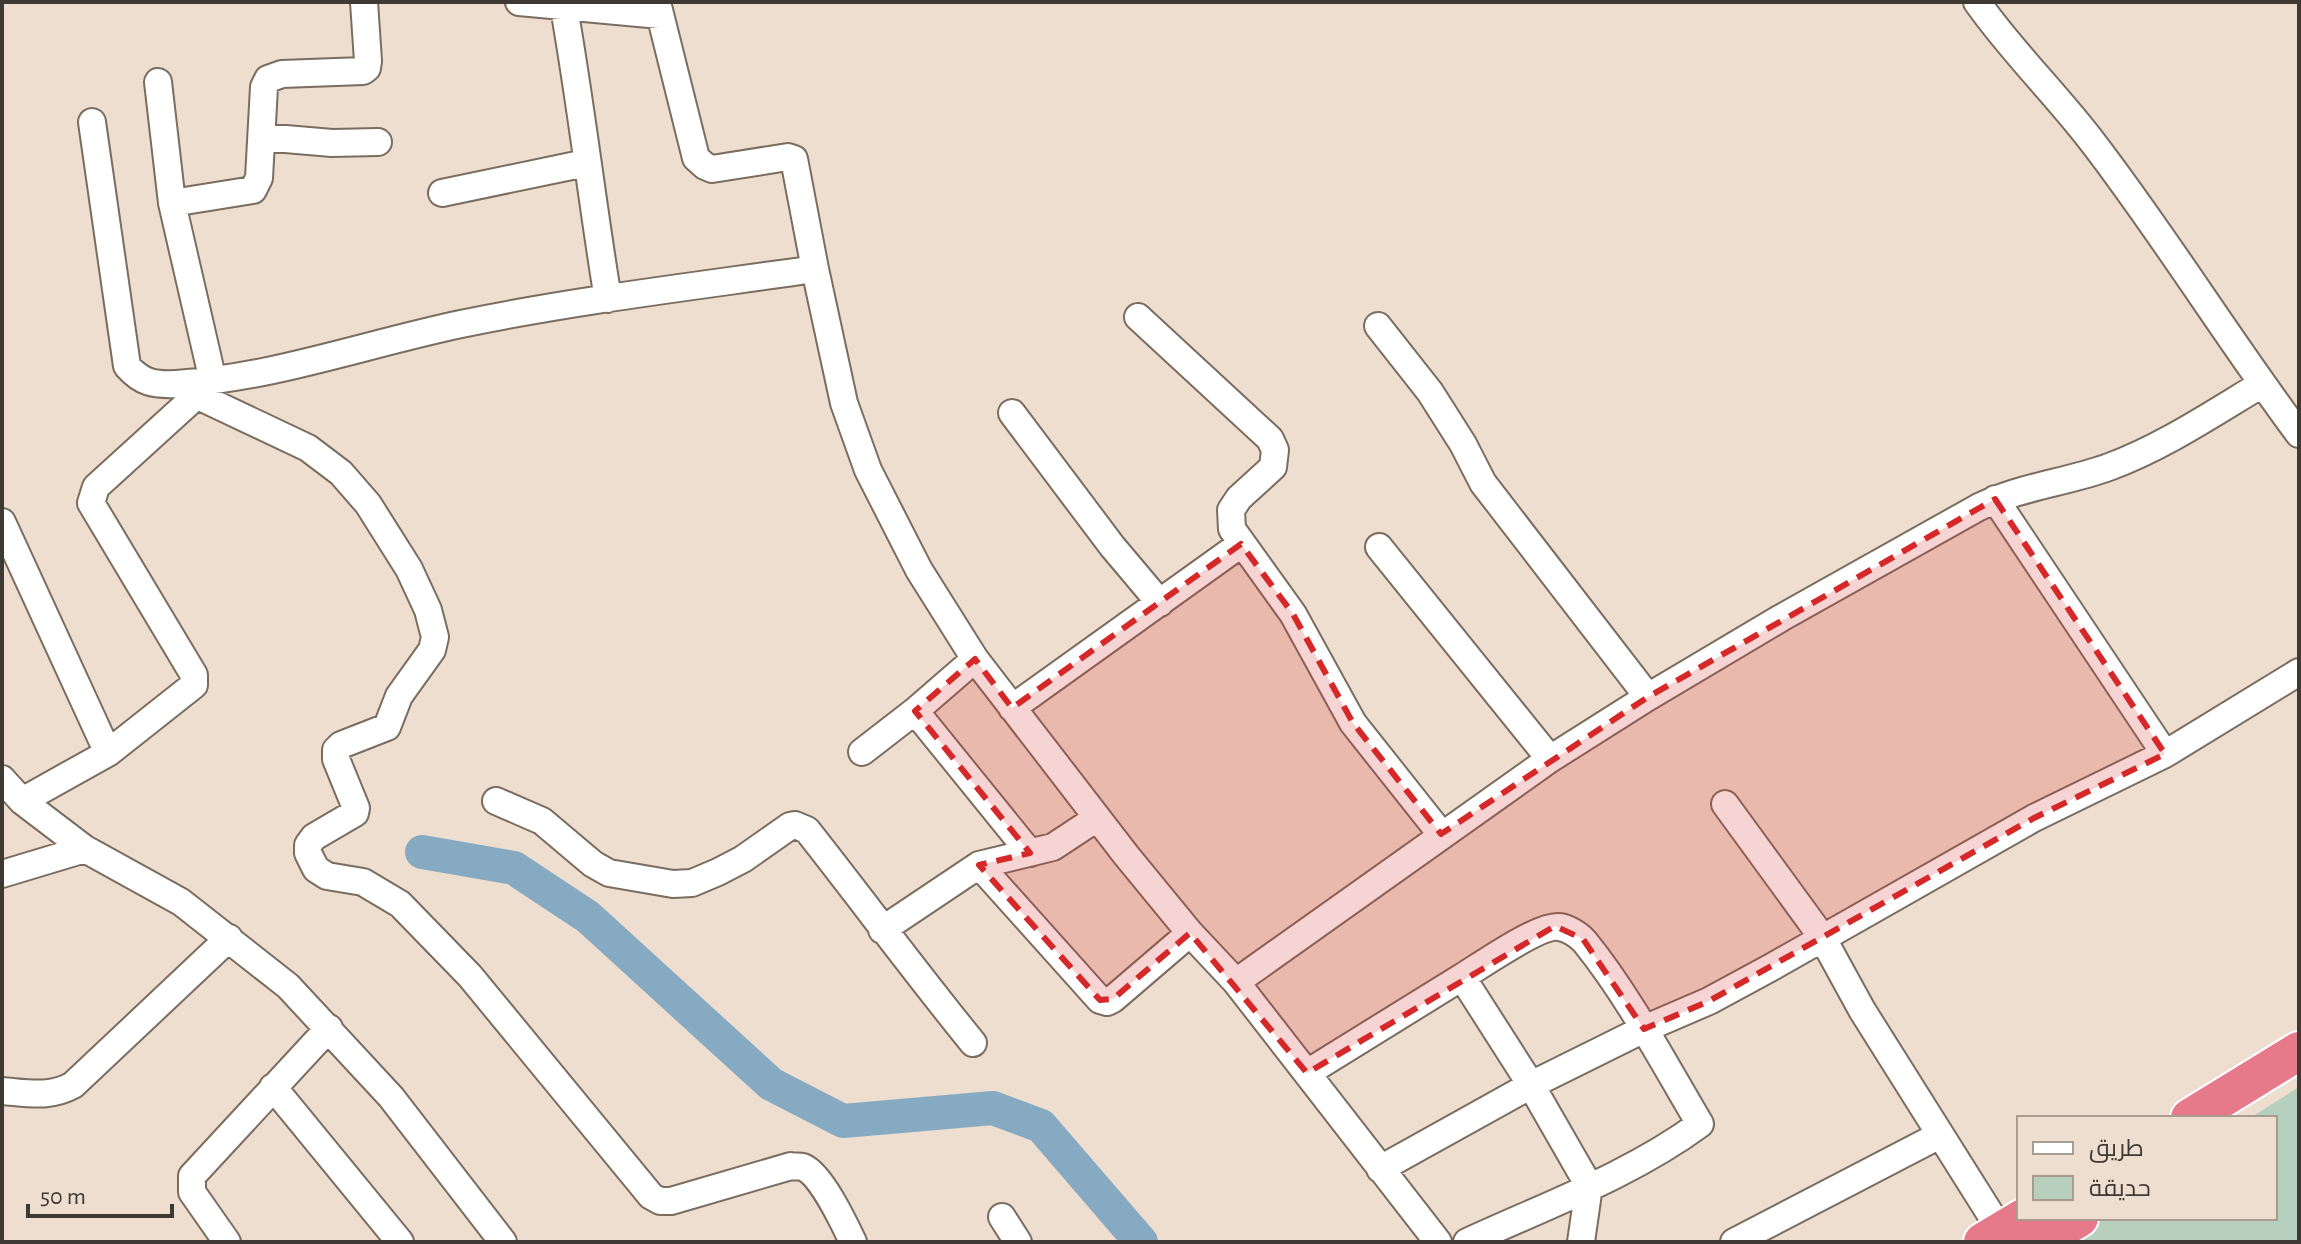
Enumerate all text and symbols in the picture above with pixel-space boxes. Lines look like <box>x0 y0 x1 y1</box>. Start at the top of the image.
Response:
legend <box>2017 1116 2277 1220</box>
text: طريق <box>2089 1137 2144 1163</box>
scale bar <box>28 1168 172 1218</box>
text: حديقة <box>2089 1177 2151 1201</box>
text: 50 m <box>40 1185 86 1209</box>

